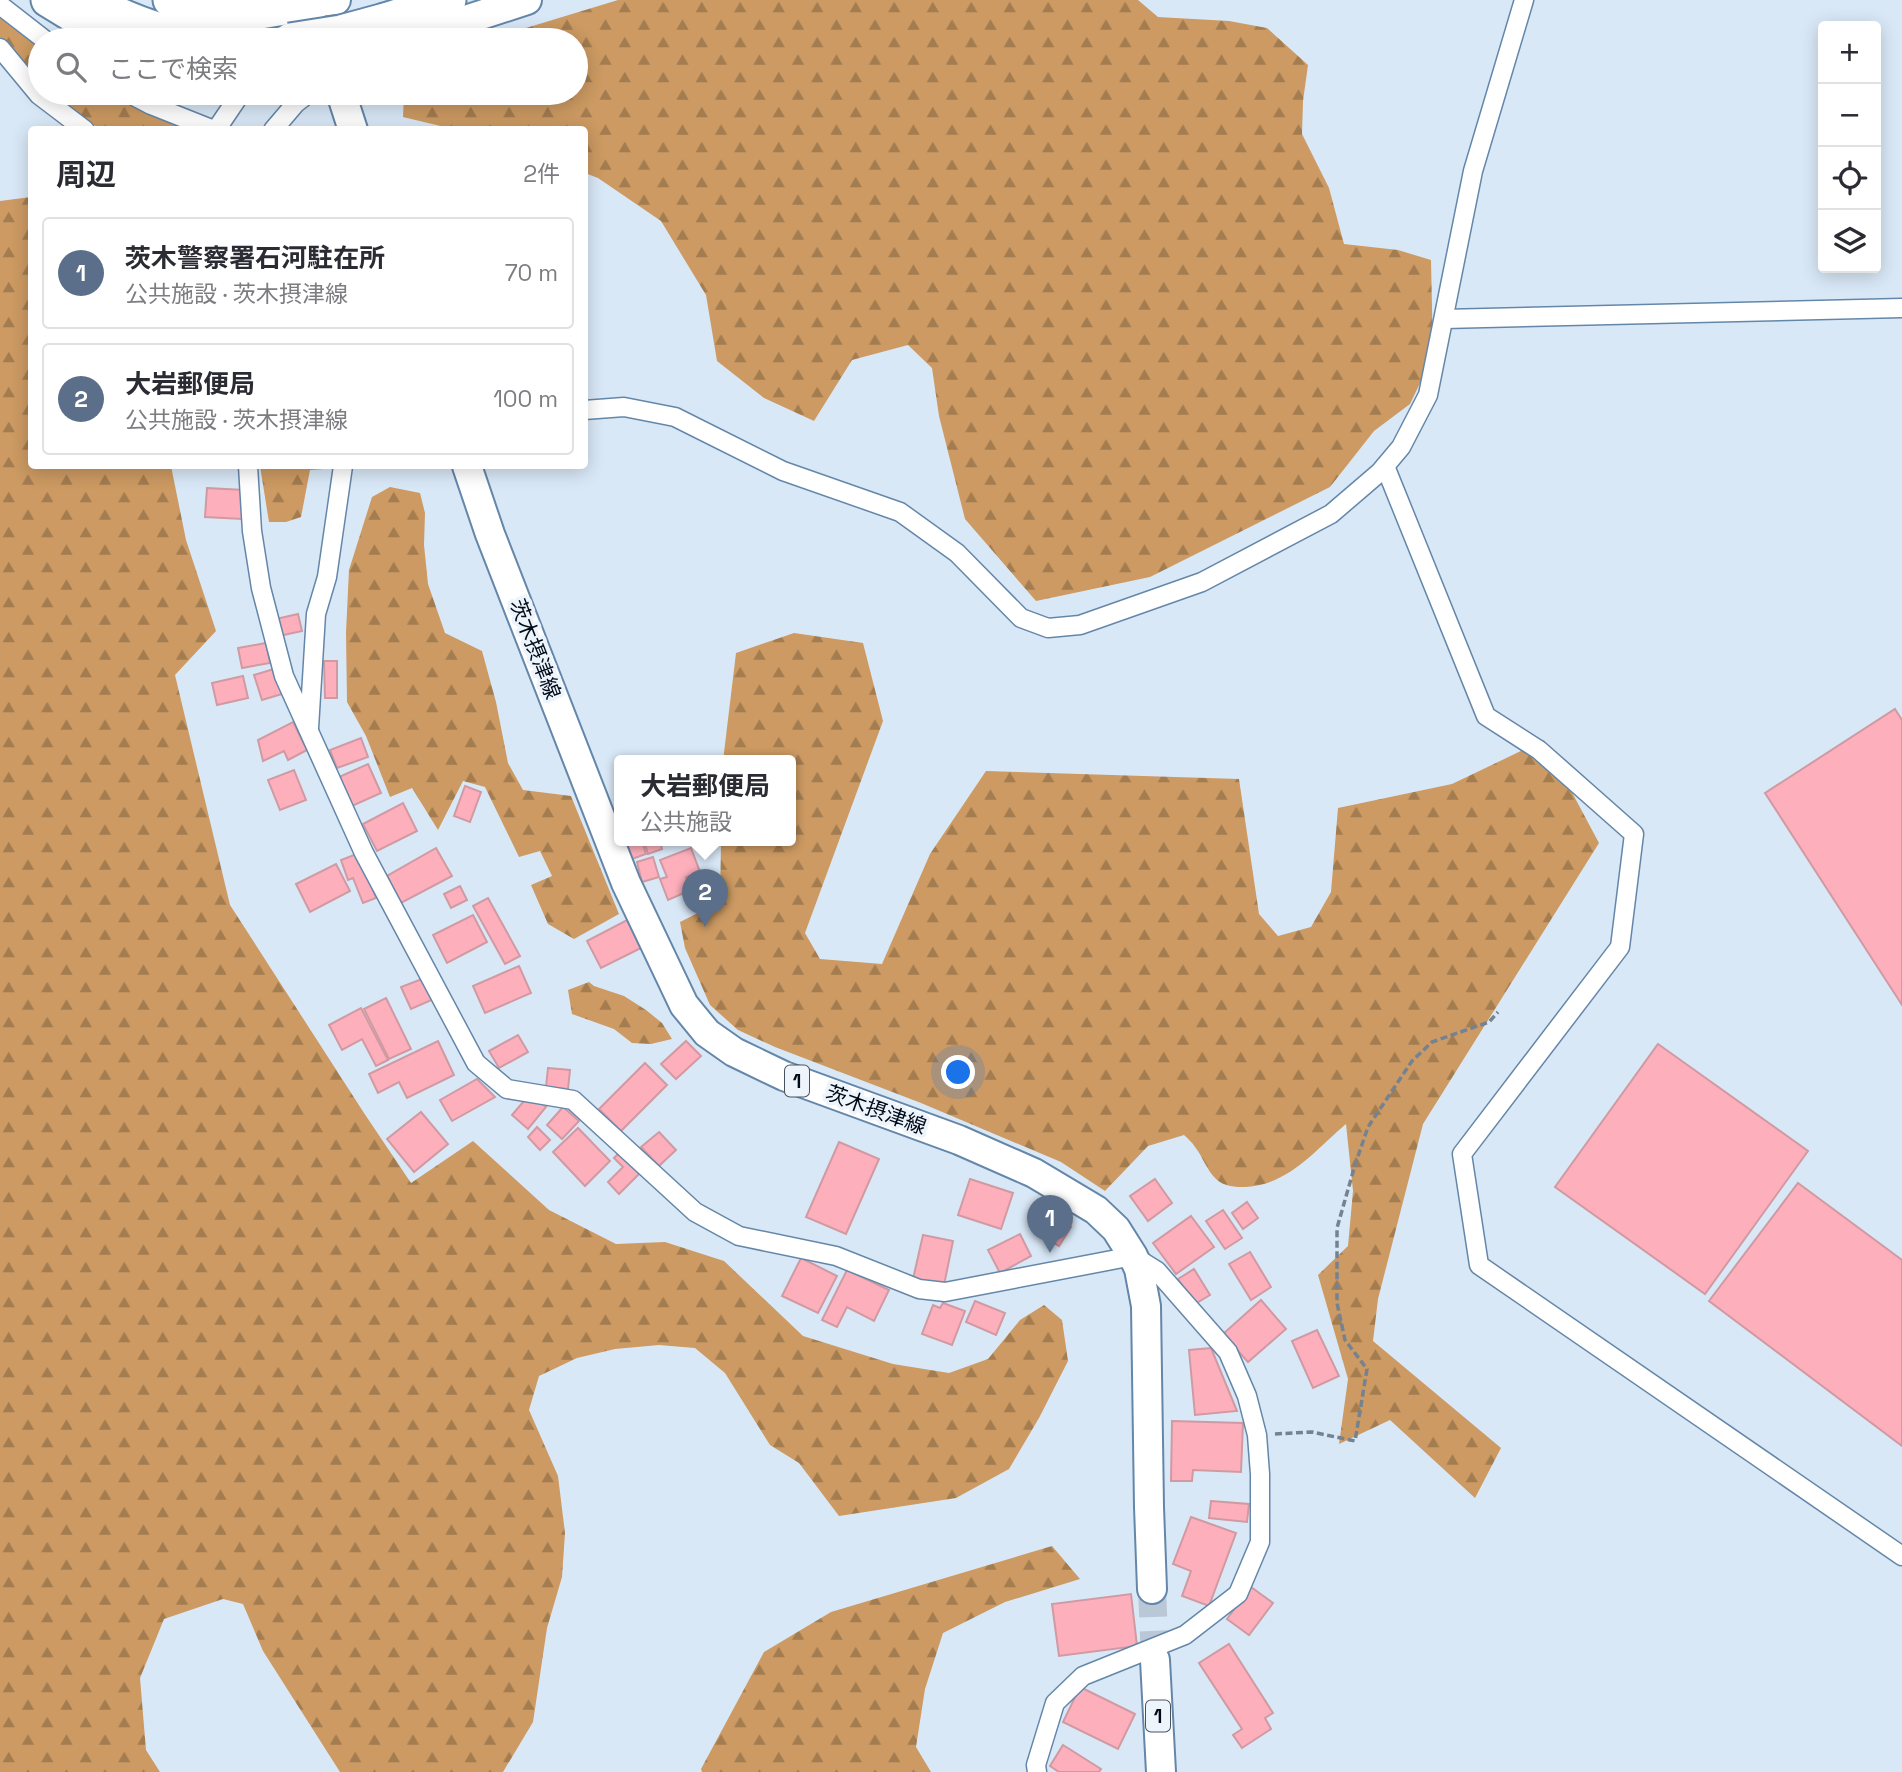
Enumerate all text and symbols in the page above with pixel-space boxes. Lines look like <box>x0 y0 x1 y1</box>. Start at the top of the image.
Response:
map controls <box>1818 21 1881 273</box>
button: + <box>1818 21 1881 84</box>
search box <box>28 28 588 105</box>
icon: search <box>52 48 90 86</box>
text: ここで検索 <box>108 52 238 86</box>
button: − <box>1818 84 1881 147</box>
button: locate <box>1818 147 1881 210</box>
text: 周辺 <box>56 155 116 194</box>
text: 2件 <box>523 159 560 189</box>
button: layers <box>1818 210 1881 273</box>
text: 茨木警察署石河駐在所 <box>125 241 385 275</box>
text: 1 <box>76 258 86 288</box>
text: 70 m <box>505 258 558 288</box>
text: 公共施設 · 茨木摂津線 <box>125 279 348 309</box>
text: 大岩郵便局 <box>125 367 255 401</box>
text: 2 <box>74 384 88 414</box>
text: 100 m <box>493 384 558 414</box>
text: 公共施設 · 茨木摂津線 <box>125 405 348 435</box>
street label: 茨木摂津線 <box>504 595 567 703</box>
popup <box>614 755 796 846</box>
text: 大岩郵便局 <box>640 769 770 803</box>
text: 公共施設 <box>640 807 732 837</box>
pin: 2 <box>682 869 728 927</box>
your location <box>941 1055 975 1089</box>
road number: 1 <box>785 1065 809 1096</box>
street label: 茨木摂津線 <box>822 1079 930 1140</box>
pin: 1 <box>1027 1195 1073 1253</box>
road number: 1 <box>1146 1700 1170 1732</box>

